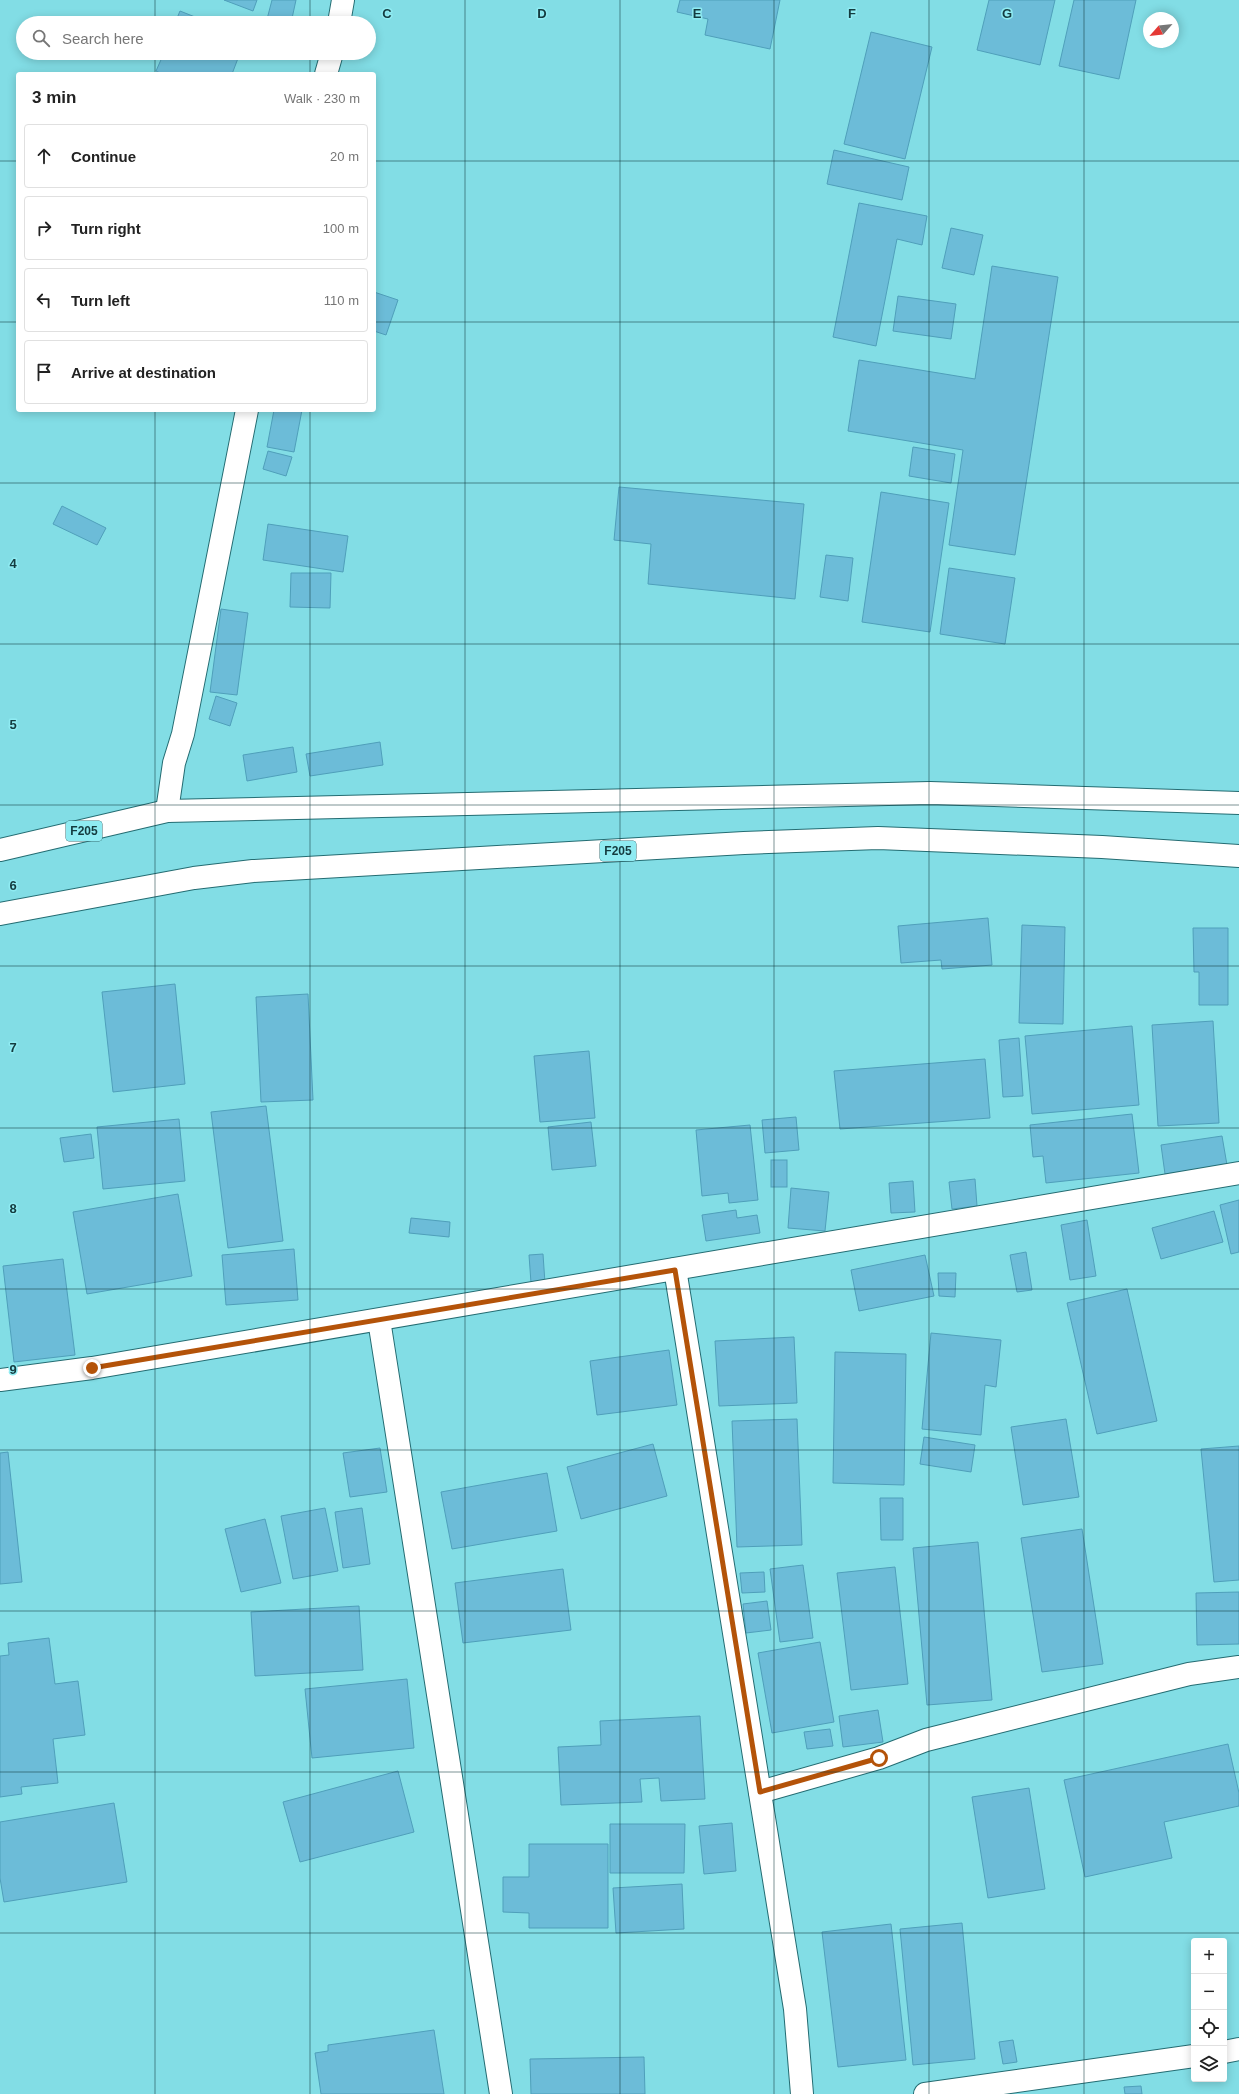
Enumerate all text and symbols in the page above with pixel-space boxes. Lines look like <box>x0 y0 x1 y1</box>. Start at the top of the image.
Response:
text: C <box>382 6 392 21</box>
text: D <box>537 6 547 21</box>
text: E <box>693 6 702 21</box>
text: F <box>848 6 856 21</box>
text: G <box>1002 6 1012 21</box>
north arrow <box>1143 12 1179 48</box>
search box <box>16 16 376 60</box>
icon: search <box>30 27 52 49</box>
text: Search here <box>62 30 144 47</box>
text: 3 min <box>32 88 76 107</box>
text: Walk · 230 m <box>284 91 360 106</box>
icon: ahead <box>33 145 55 167</box>
text: Continue <box>71 148 136 165</box>
text: 20 m <box>330 149 359 164</box>
icon: right <box>33 217 55 239</box>
text: Turn right <box>71 220 141 237</box>
text: 100 m <box>323 221 359 236</box>
icon: left <box>33 289 55 311</box>
text: Turn left <box>71 292 130 309</box>
text: 110 m <box>324 293 359 308</box>
icon: arrive <box>33 361 55 383</box>
text: Arrive at destination <box>71 364 216 381</box>
text: 4 <box>9 556 17 571</box>
text: 5 <box>9 717 17 732</box>
road number: F205 <box>66 821 102 841</box>
road number: F205 <box>600 841 636 861</box>
text: 6 <box>9 878 17 893</box>
text: 7 <box>9 1040 17 1055</box>
text: 8 <box>9 1201 17 1216</box>
route end <box>83 1359 101 1377</box>
text: 9 <box>9 1362 17 1377</box>
route start <box>870 1749 888 1767</box>
map controls <box>1191 1938 1227 2082</box>
button: + <box>1191 1938 1227 1974</box>
button: − <box>1191 1974 1227 2010</box>
button: locate <box>1191 2010 1227 2046</box>
button: layers <box>1191 2046 1227 2082</box>

